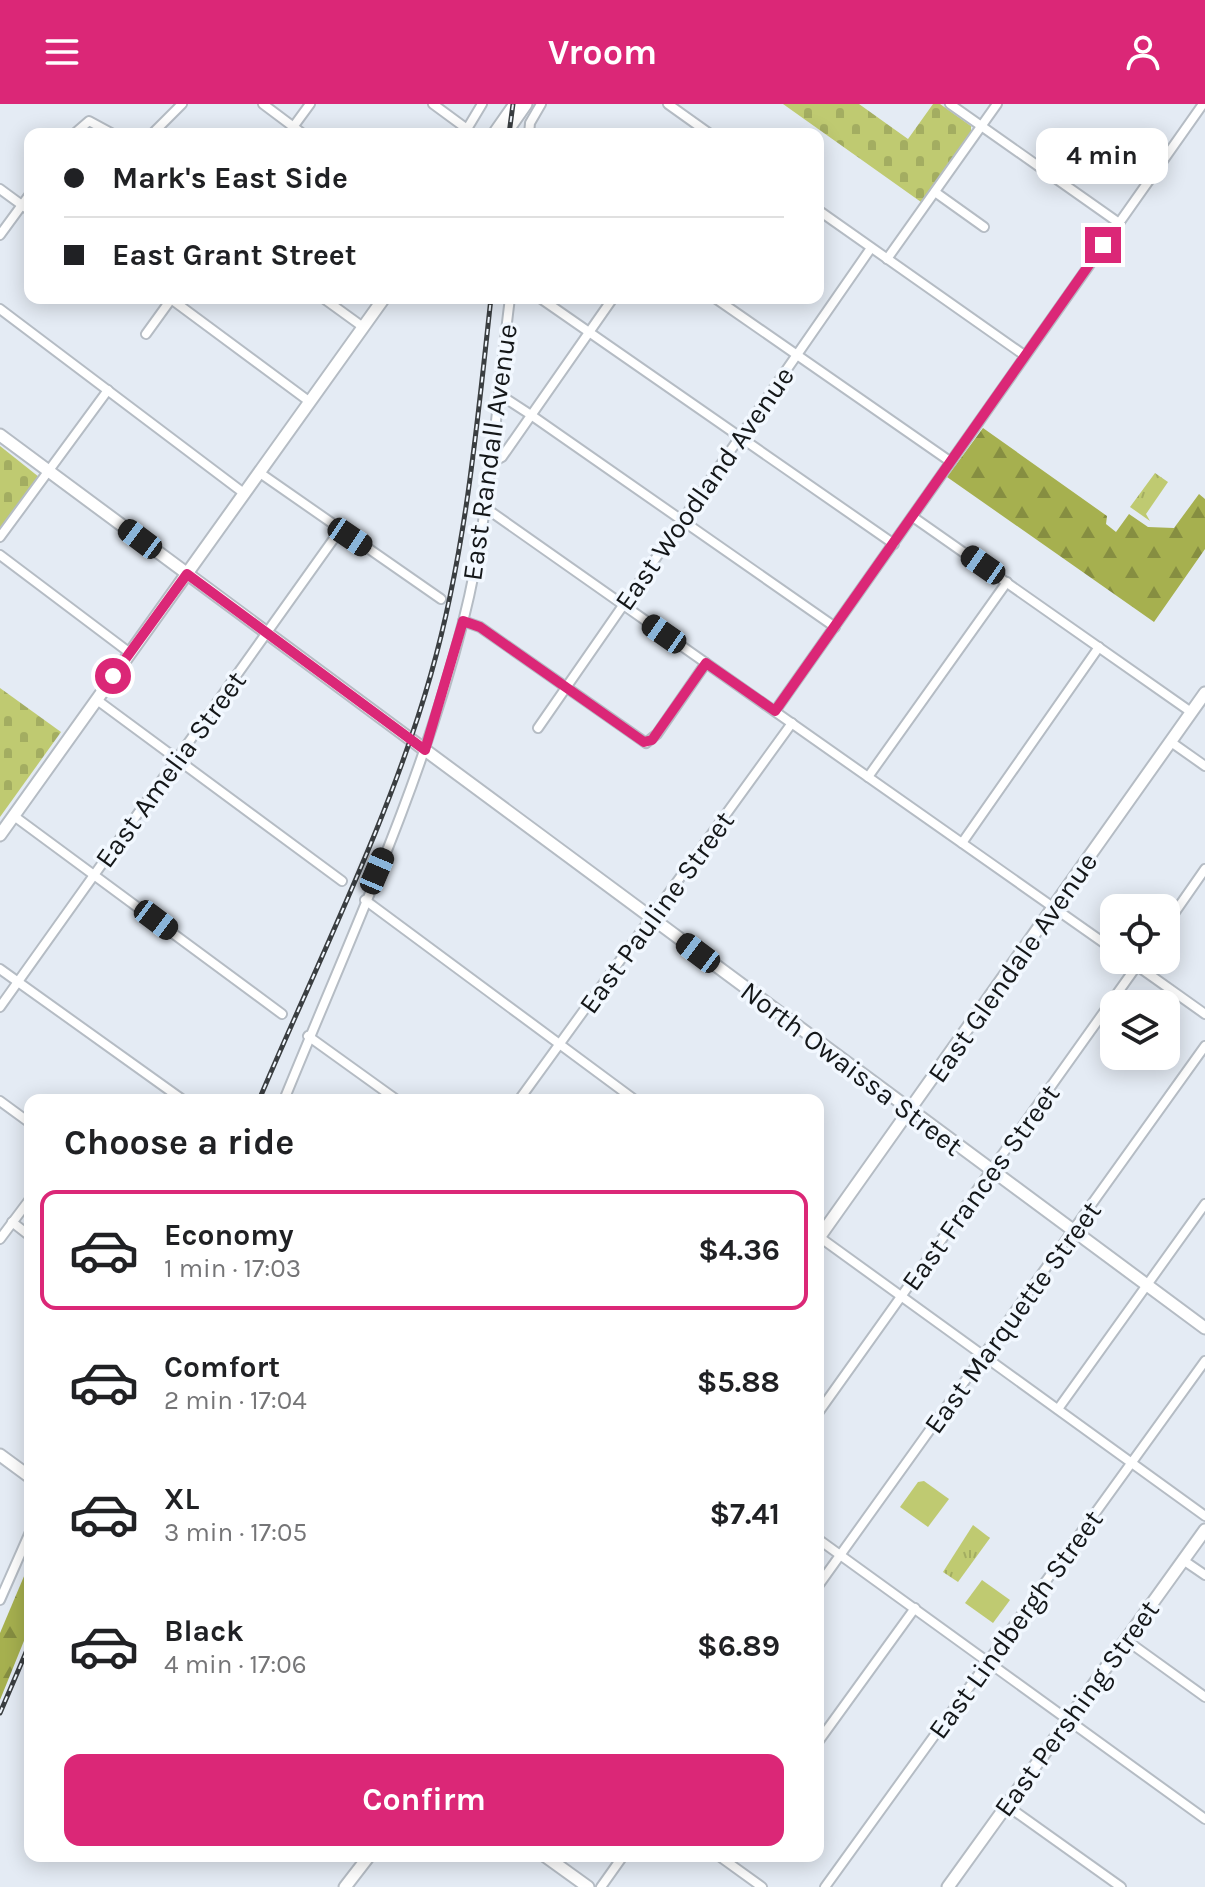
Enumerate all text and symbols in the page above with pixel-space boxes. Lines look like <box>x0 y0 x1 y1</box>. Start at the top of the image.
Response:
icon: menu <box>40 30 84 74</box>
icon: person <box>1121 30 1165 74</box>
text: Vroom <box>548 31 657 73</box>
callout: 4 min <box>1037 129 1169 185</box>
text: 4 min <box>1066 140 1138 171</box>
text: Mark's East Side <box>112 160 348 196</box>
route end <box>1085 227 1121 263</box>
text: East Grant Street <box>112 237 357 273</box>
street label: East Randall Avenue <box>455 322 524 583</box>
street label: East Woodland Avenue <box>608 360 801 616</box>
car <box>323 514 377 560</box>
car <box>114 515 166 563</box>
car <box>956 541 1010 589</box>
car <box>637 610 691 658</box>
route start <box>95 658 131 694</box>
street label: East Amelia Street <box>88 665 253 874</box>
street label: East Pauline Street <box>572 805 741 1020</box>
car <box>357 844 397 898</box>
street label: East Glendale Avenue <box>921 846 1104 1089</box>
map controls <box>1100 894 1180 1070</box>
button: locate <box>1100 894 1180 974</box>
car <box>130 896 182 944</box>
car <box>672 929 724 977</box>
street label: North Owaissa Street <box>734 974 969 1163</box>
button: layers <box>1100 990 1180 1070</box>
street label: East Frances Street <box>894 1078 1066 1297</box>
text: Choose a ride <box>64 1121 294 1163</box>
street label: East Marquette Street <box>917 1195 1108 1440</box>
icon: car <box>68 1214 140 1286</box>
text: Economy <box>164 1217 294 1253</box>
text: $4.36 <box>698 1232 780 1268</box>
text: 1 min · 17:03 <box>164 1253 301 1284</box>
icon: car <box>68 1346 140 1418</box>
text: Comfort <box>164 1349 280 1385</box>
text: $5.88 <box>697 1364 780 1400</box>
text: 2 min · 17:04 <box>164 1385 307 1416</box>
icon: car <box>68 1478 140 1550</box>
text: XL <box>164 1481 199 1517</box>
text: $7.41 <box>709 1496 780 1532</box>
street label: East Lindbergh Street <box>921 1503 1110 1745</box>
text: 3 min · 17:05 <box>164 1517 307 1548</box>
street label: East Pershing Street <box>987 1594 1166 1823</box>
icon: car <box>68 1610 140 1682</box>
text: Black <box>164 1613 244 1649</box>
text: $6.89 <box>697 1628 780 1664</box>
text: 4 min · 17:06 <box>164 1649 307 1680</box>
button: Confirm <box>64 1754 784 1846</box>

